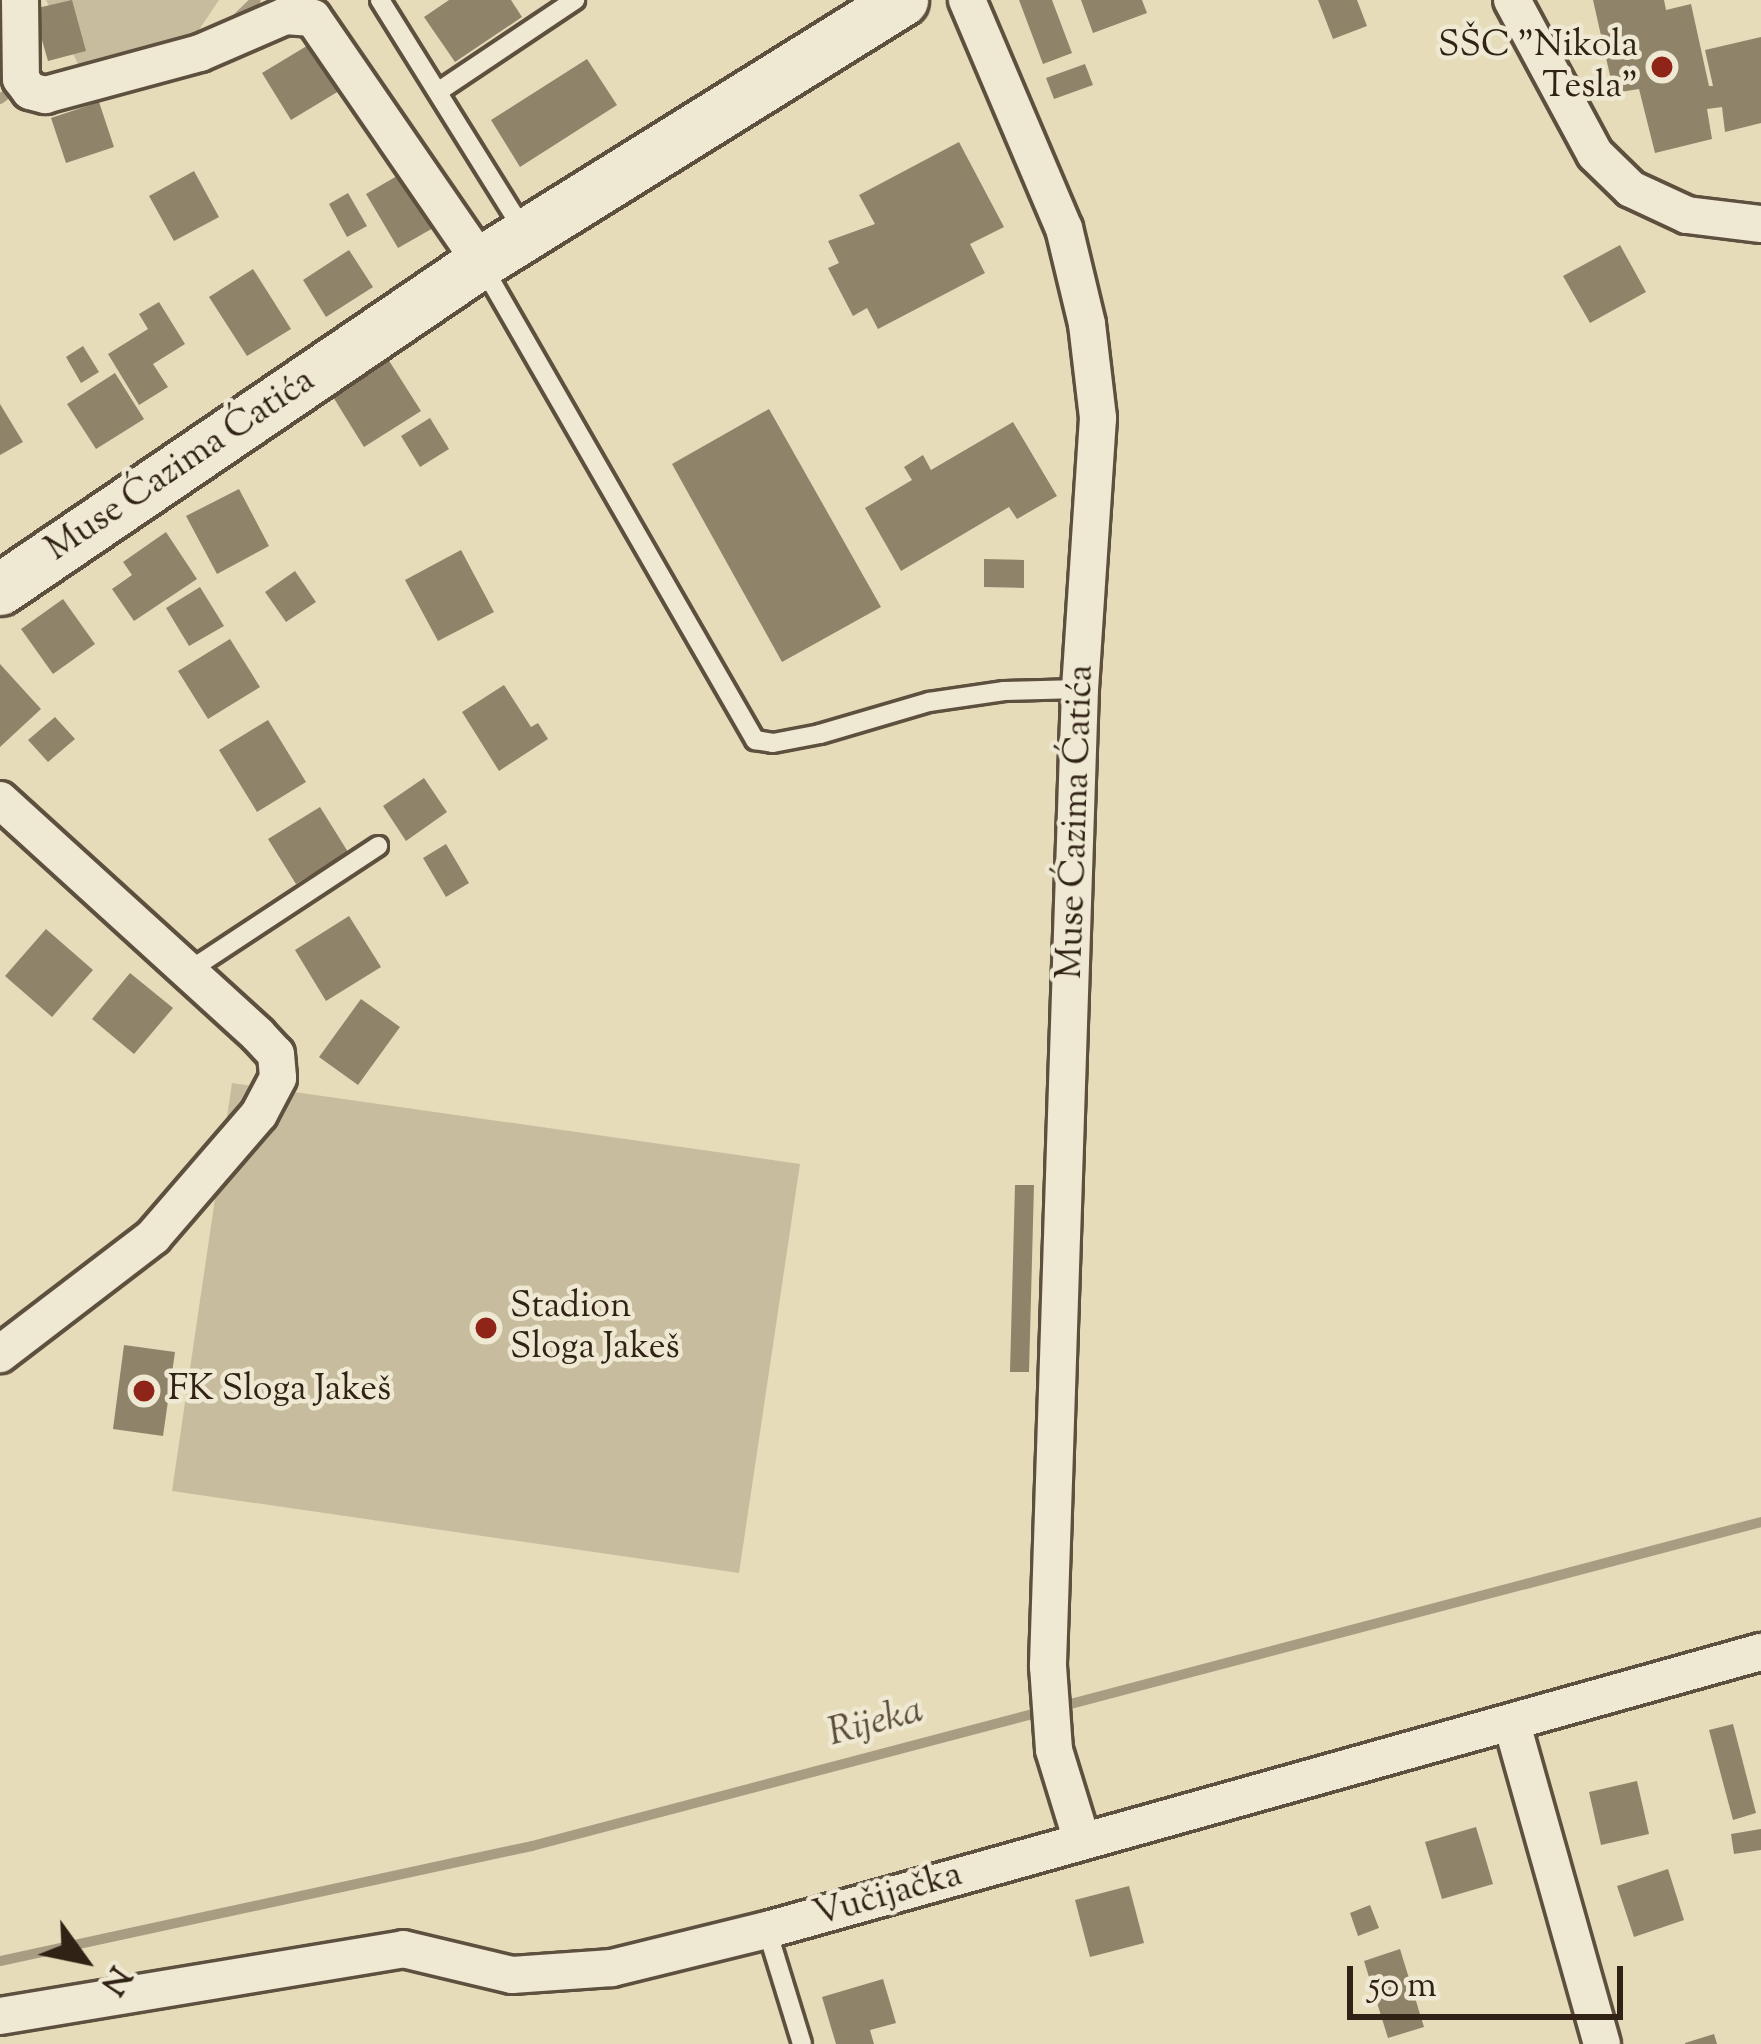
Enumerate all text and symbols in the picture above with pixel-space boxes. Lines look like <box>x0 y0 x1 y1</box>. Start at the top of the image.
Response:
place label: SŠC "Nikola Tesla" <box>1438 24 1638 109</box>
marker: SŠC "Nikola Tesla" <box>1649 54 1675 80</box>
street label: Muse Ćazima Ćatića <box>38 360 324 572</box>
street label: Muse Ćazima Ćatića <box>1050 664 1104 980</box>
place label: Stadion Sloga Jakeš <box>510 1285 680 1370</box>
marker: Stadion Sloga Jakeš <box>473 1315 499 1341</box>
place label: FK Sloga Jakeš <box>168 1369 391 1413</box>
marker: FK Sloga Jakeš <box>131 1378 157 1404</box>
water label: Rijeka <box>823 1689 929 1759</box>
street label: Vučijačka <box>809 1854 967 1938</box>
north arrow <box>24 1900 144 2020</box>
scale bar <box>1353 1942 1629 2016</box>
text: N <box>87 1955 141 2004</box>
text: 50 m <box>1368 1961 1437 2013</box>

